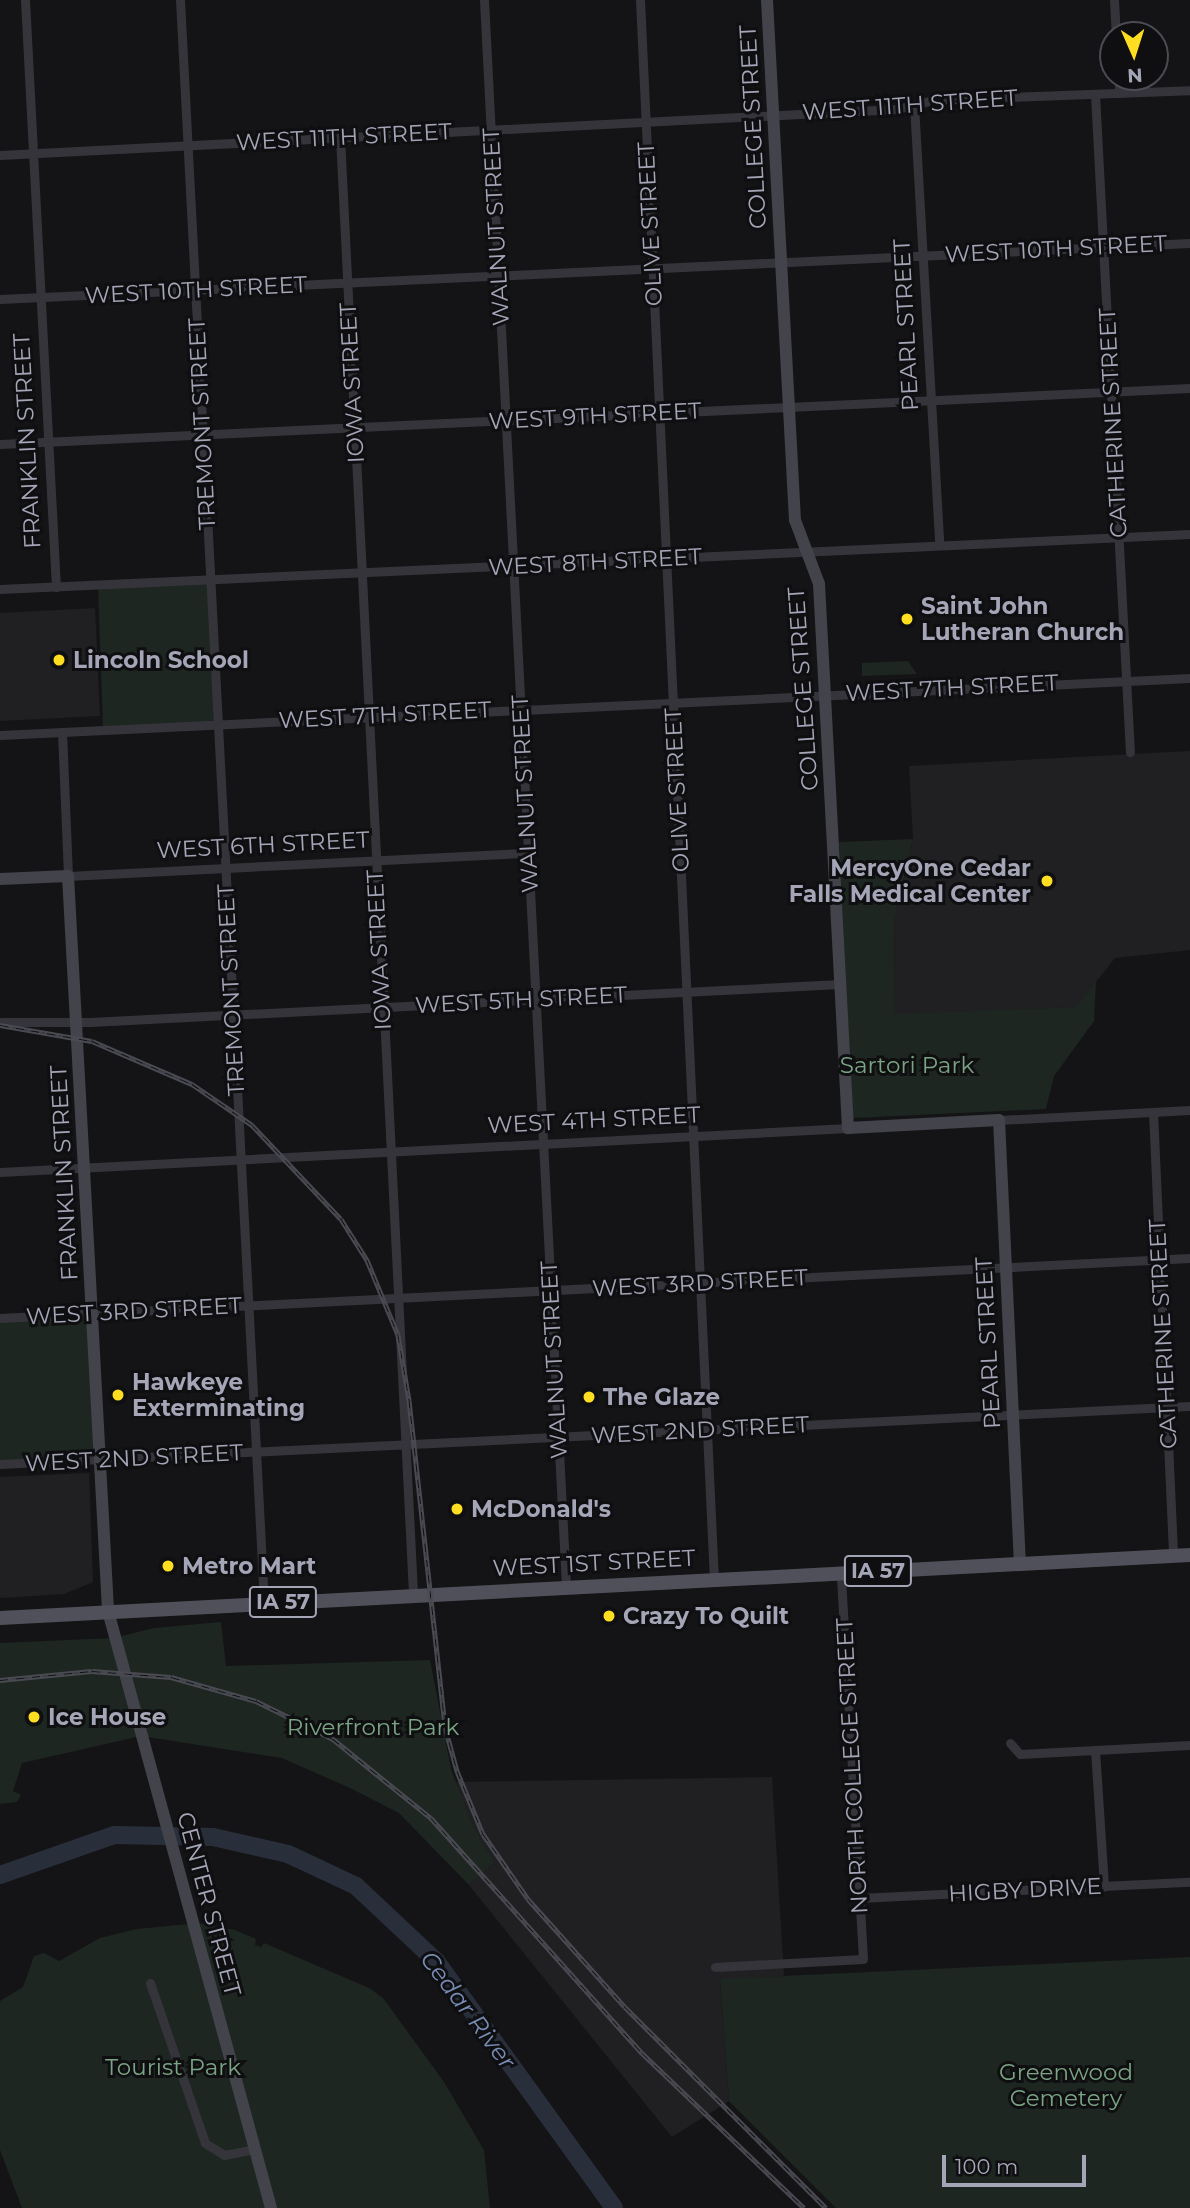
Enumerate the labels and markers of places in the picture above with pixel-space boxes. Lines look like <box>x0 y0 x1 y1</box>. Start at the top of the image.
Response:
place label: Saint John Lutheran Church <box>921 592 1124 646</box>
marker: Saint John Lutheran Church <box>899 611 915 627</box>
place label: Lincoln School <box>73 646 249 674</box>
marker: Lincoln School <box>51 652 67 668</box>
place label: MercyOne Cedar Falls Medical Center <box>789 854 1031 908</box>
marker: MercyOne Cedar Falls Medical Center <box>1037 871 1057 891</box>
place label: Hawkeye Exterminating <box>132 1368 305 1422</box>
place label: The Glaze <box>603 1383 720 1411</box>
marker: Hawkeye Exterminating <box>110 1387 126 1403</box>
marker: The Glaze <box>581 1389 597 1405</box>
place label: McDonald's <box>471 1495 611 1523</box>
marker: McDonald's <box>449 1501 465 1517</box>
place label: Metro Mart <box>182 1552 316 1580</box>
marker: Metro Mart <box>160 1558 176 1574</box>
place label: Crazy To Quilt <box>623 1602 789 1630</box>
marker: Crazy To Quilt <box>601 1608 617 1624</box>
place label: Ice House <box>48 1703 166 1731</box>
marker: Ice House <box>26 1709 42 1725</box>

